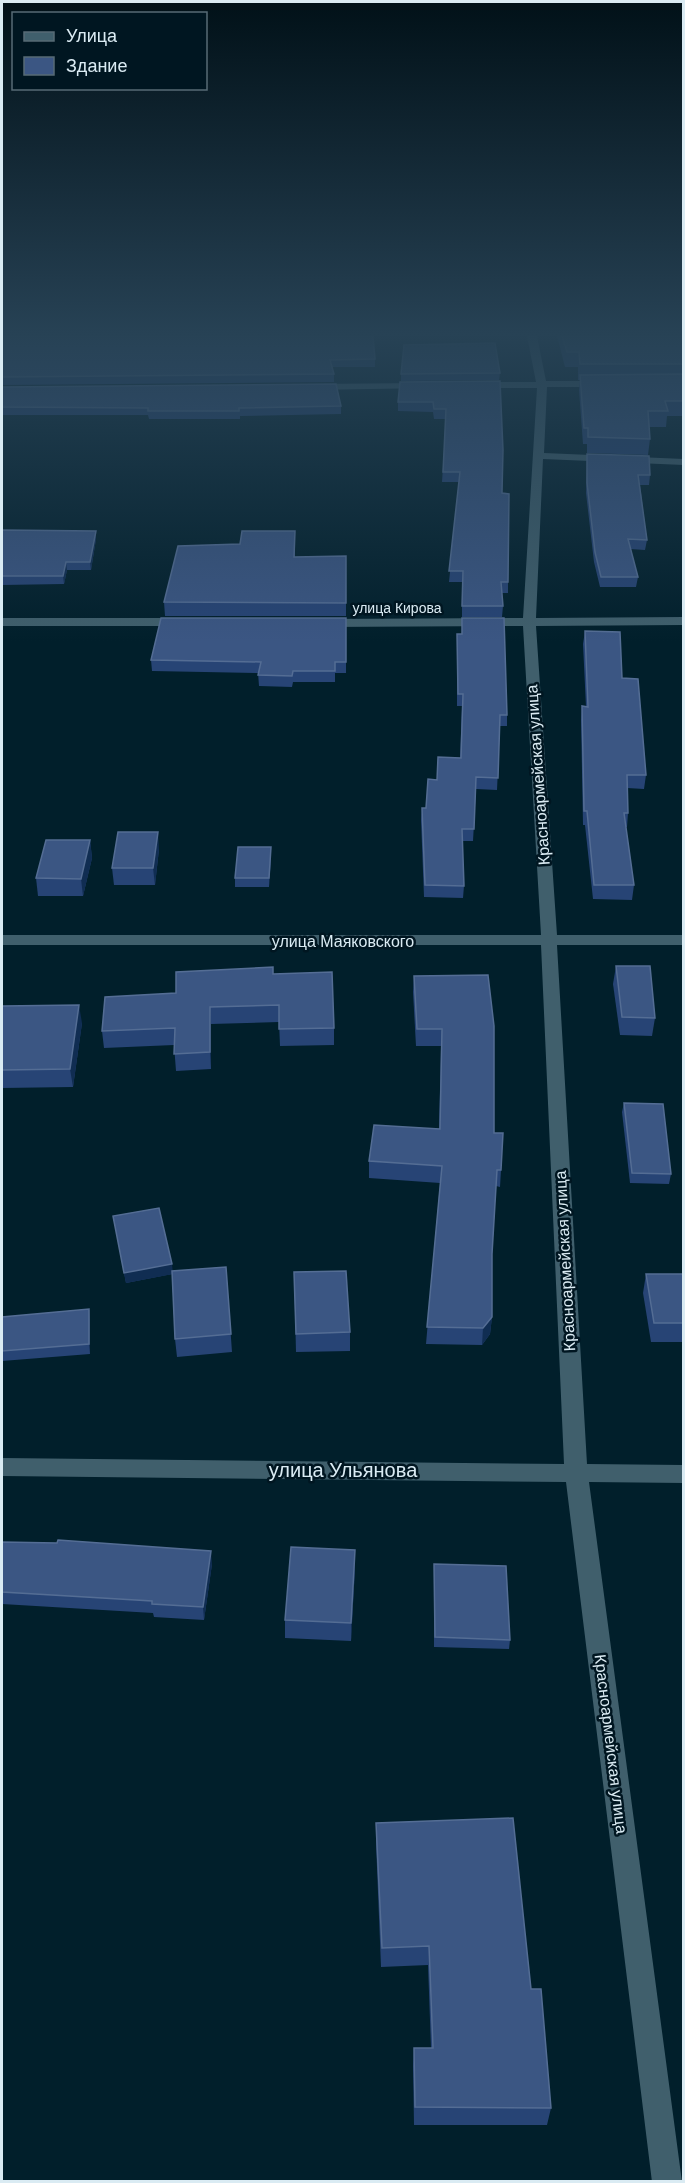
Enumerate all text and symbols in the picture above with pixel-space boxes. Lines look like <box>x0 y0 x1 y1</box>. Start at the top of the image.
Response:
legend <box>12 12 207 90</box>
text: Улица <box>66 26 118 46</box>
text: Здание <box>66 56 127 76</box>
street label: улица Кирова <box>353 600 442 616</box>
street label: Красноармейская улица <box>523 684 553 866</box>
street label: улица Маяковского <box>272 933 414 950</box>
street label: Красноармейская улица <box>552 1170 578 1352</box>
street label: улица Ульянова <box>269 1459 418 1481</box>
street label: Красноармейская улица <box>592 1653 630 1835</box>

